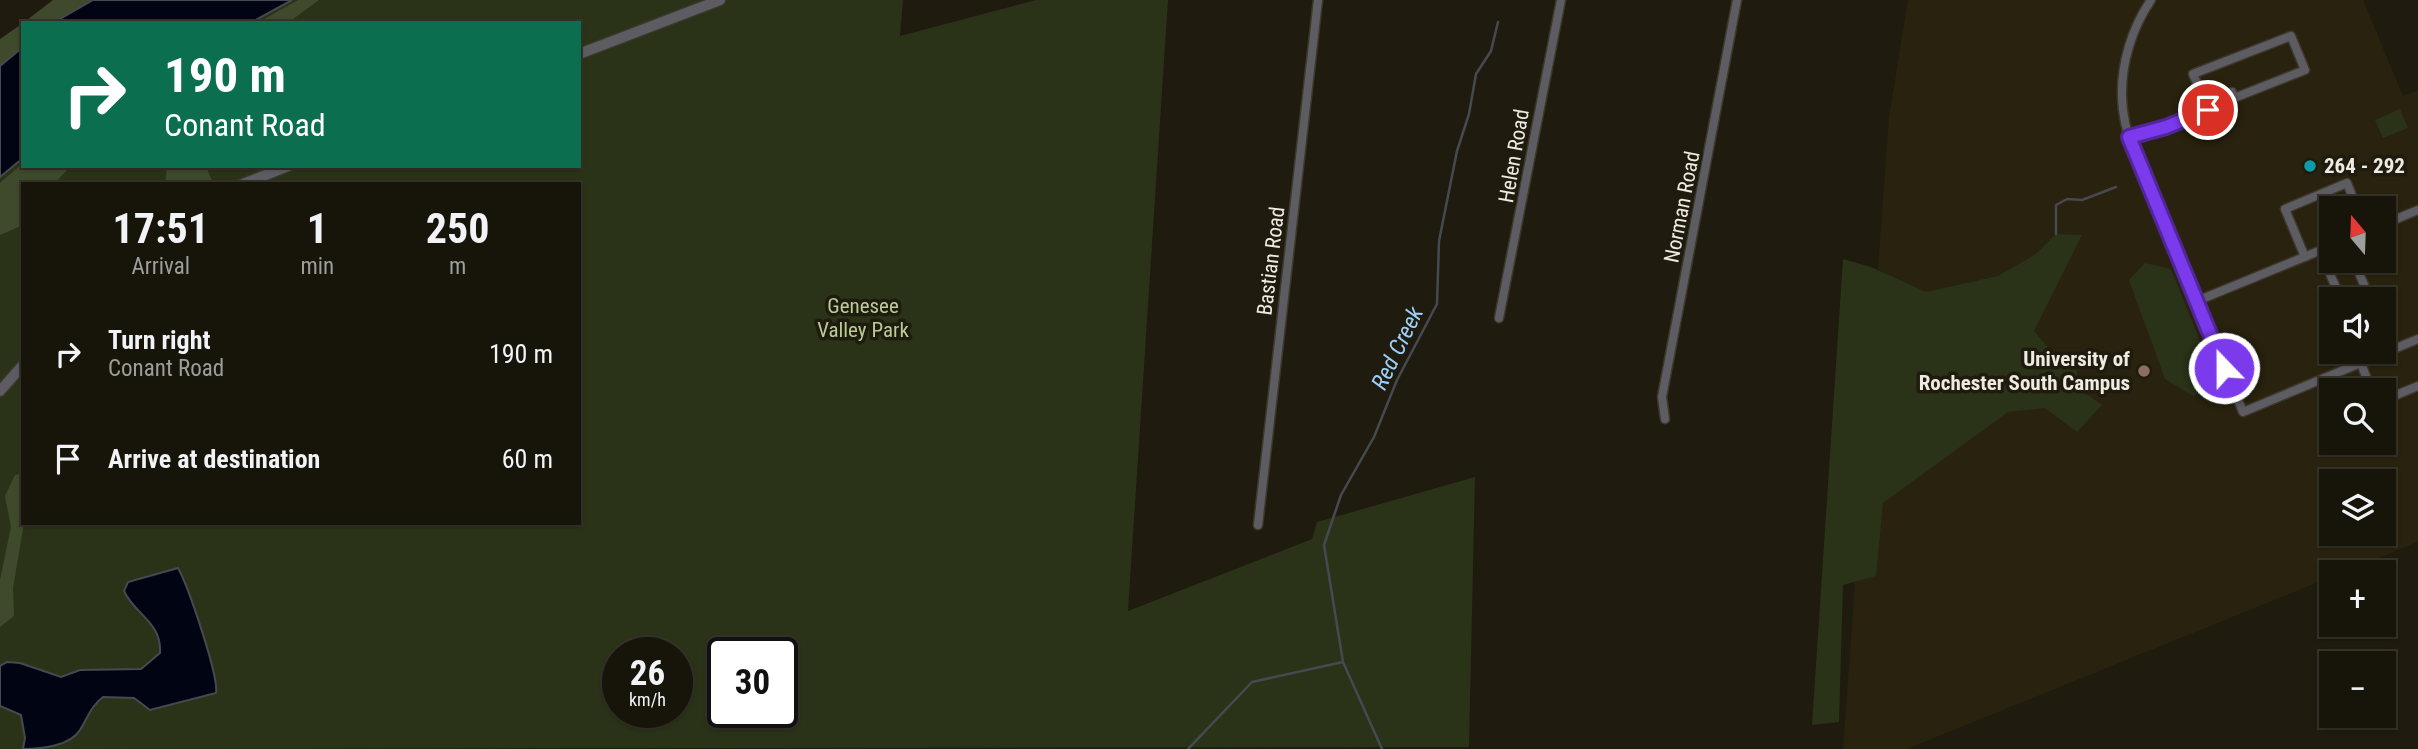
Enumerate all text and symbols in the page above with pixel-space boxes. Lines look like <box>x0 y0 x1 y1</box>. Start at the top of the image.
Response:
text: 190 m <box>164 47 286 104</box>
icon: right <box>49 49 140 140</box>
pin <box>2178 80 2238 140</box>
icon: arrive <box>2189 91 2227 129</box>
text: Conant Road <box>164 106 326 144</box>
street label: Helen Road <box>1494 107 1534 205</box>
street label: Norman Road <box>1659 149 1705 265</box>
place label: 264 - 292 <box>2324 154 2405 178</box>
marker: 264 - 292 <box>2302 158 2318 174</box>
north arrow <box>2319 196 2396 273</box>
map controls <box>2319 196 2396 728</box>
text: 17:51 <box>113 204 209 253</box>
text: 1 <box>307 204 328 253</box>
text: 250 <box>426 204 489 253</box>
street label: Bastian Road <box>1252 205 1290 317</box>
text: Arrival <box>131 253 190 280</box>
text: min <box>300 253 334 280</box>
text: m <box>449 253 466 280</box>
button: sound <box>2319 287 2396 364</box>
park label: Genesee Valley Park <box>817 294 909 342</box>
water label: Red Creek <box>1366 302 1429 394</box>
text: Turn right <box>108 325 210 355</box>
position arrow <box>2187 331 2261 405</box>
icon: right <box>49 335 87 373</box>
text: 190 m <box>489 339 553 369</box>
place label: University of Rochester South Campus <box>1919 347 2130 395</box>
text: Conant Road <box>108 355 224 382</box>
marker: University of Rochester South Campus <box>2136 363 2152 379</box>
button: search <box>2319 378 2396 455</box>
icon: arrive <box>49 440 87 478</box>
text: Arrive at destination <box>108 444 320 474</box>
text: 60 m <box>502 444 553 474</box>
button: layers <box>2319 469 2396 546</box>
button: + <box>2319 560 2396 637</box>
speed limit sign: 30 <box>707 637 798 728</box>
button: − <box>2319 651 2396 728</box>
text: 26 <box>630 653 665 694</box>
text: km/h <box>629 689 666 710</box>

